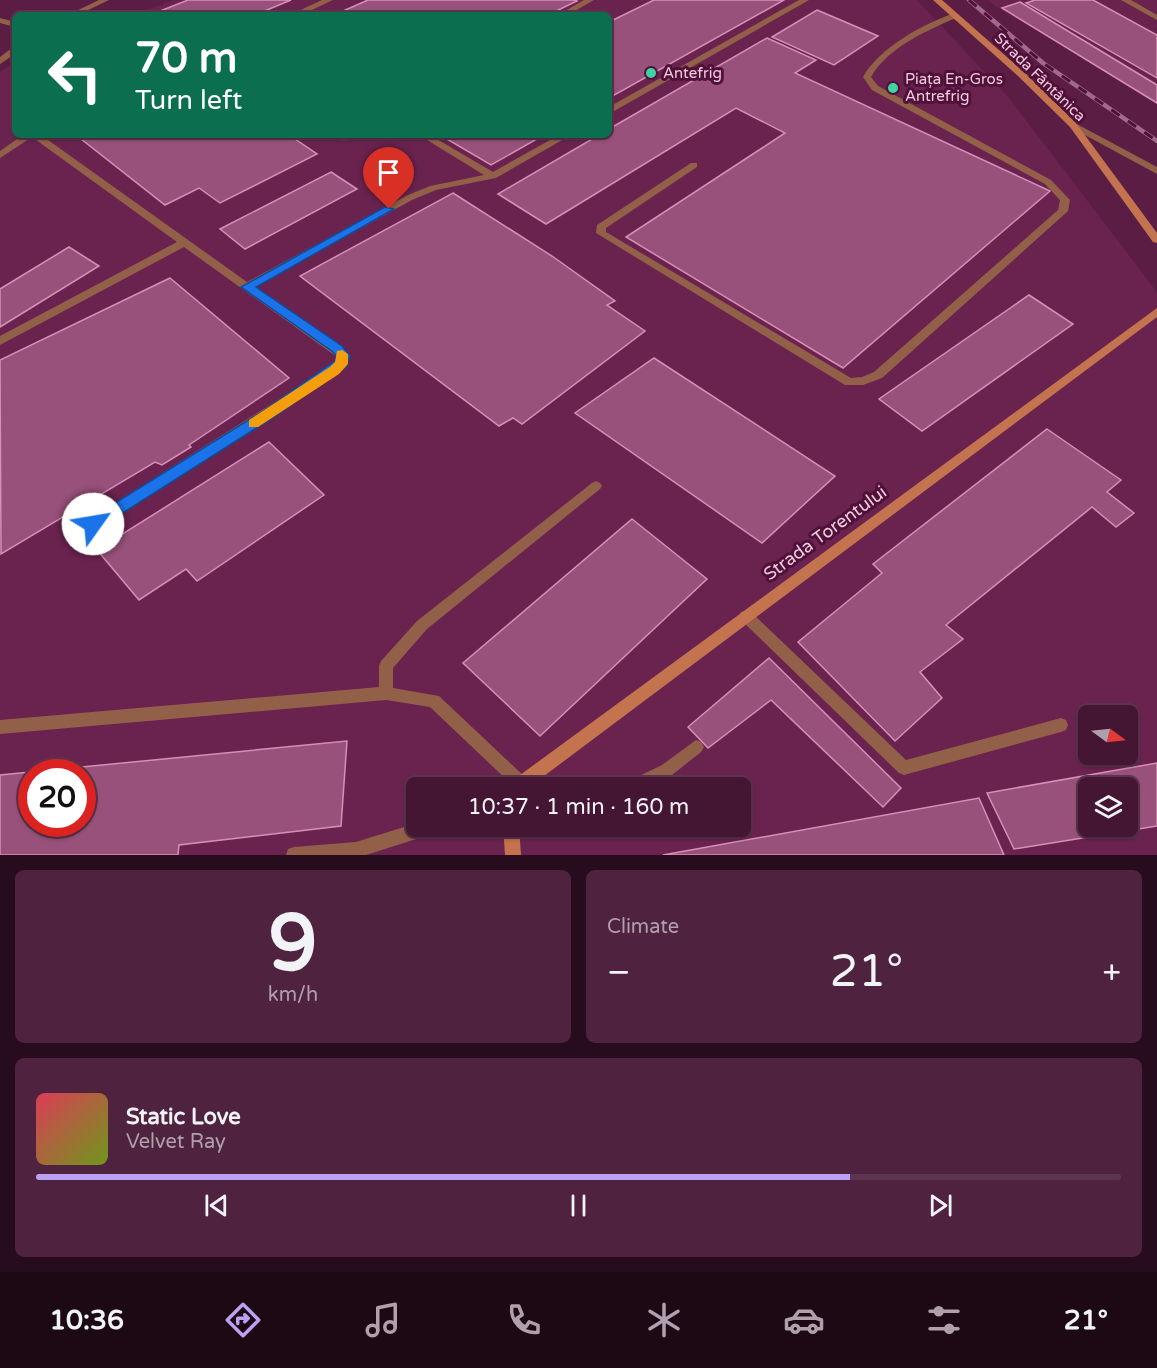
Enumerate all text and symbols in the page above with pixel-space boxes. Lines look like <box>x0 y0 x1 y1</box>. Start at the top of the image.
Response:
street label: Strada Fântânica <box>991 29 1089 125</box>
text: 70 m <box>135 33 237 84</box>
icon: left <box>36 36 114 114</box>
place label: Antefrig <box>663 64 722 82</box>
marker: Antefrig <box>644 66 658 80</box>
place label: Piața En-Gros Antrefrig <box>905 70 1003 105</box>
marker: Piața En-Gros Antrefrig <box>886 81 900 95</box>
text: Turn left <box>135 84 242 117</box>
pin <box>363 147 414 209</box>
icon: arrive <box>372 156 405 189</box>
street label: Strada Torentului <box>759 481 891 585</box>
position arrow <box>61 492 125 556</box>
north arrow <box>1078 705 1138 765</box>
map controls <box>1078 705 1138 837</box>
speed limit sign: 20 <box>18 759 96 837</box>
button: layers <box>1078 777 1138 837</box>
text: 10:37 · 1 min · 160 m <box>468 794 689 820</box>
text: 9 <box>269 897 317 991</box>
text: Climate <box>607 915 679 939</box>
text: 21° <box>830 945 903 999</box>
text: − <box>607 953 631 992</box>
text: + <box>1102 953 1121 992</box>
text: km/h <box>268 983 318 1007</box>
text: Static Love <box>126 1104 241 1130</box>
text: Velvet Ray <box>126 1130 226 1154</box>
icon: previous <box>200 1189 233 1222</box>
icon: pause <box>562 1189 595 1222</box>
icon: next <box>924 1189 957 1222</box>
icon: directions <box>222 1299 264 1341</box>
icon: music <box>362 1299 404 1341</box>
icon: phone <box>503 1299 545 1341</box>
icon: climate <box>643 1299 685 1341</box>
icon: car <box>783 1299 825 1341</box>
icon: filters <box>923 1299 965 1341</box>
text: 10:36 <box>49 1304 124 1337</box>
text: 21° <box>1064 1304 1108 1337</box>

